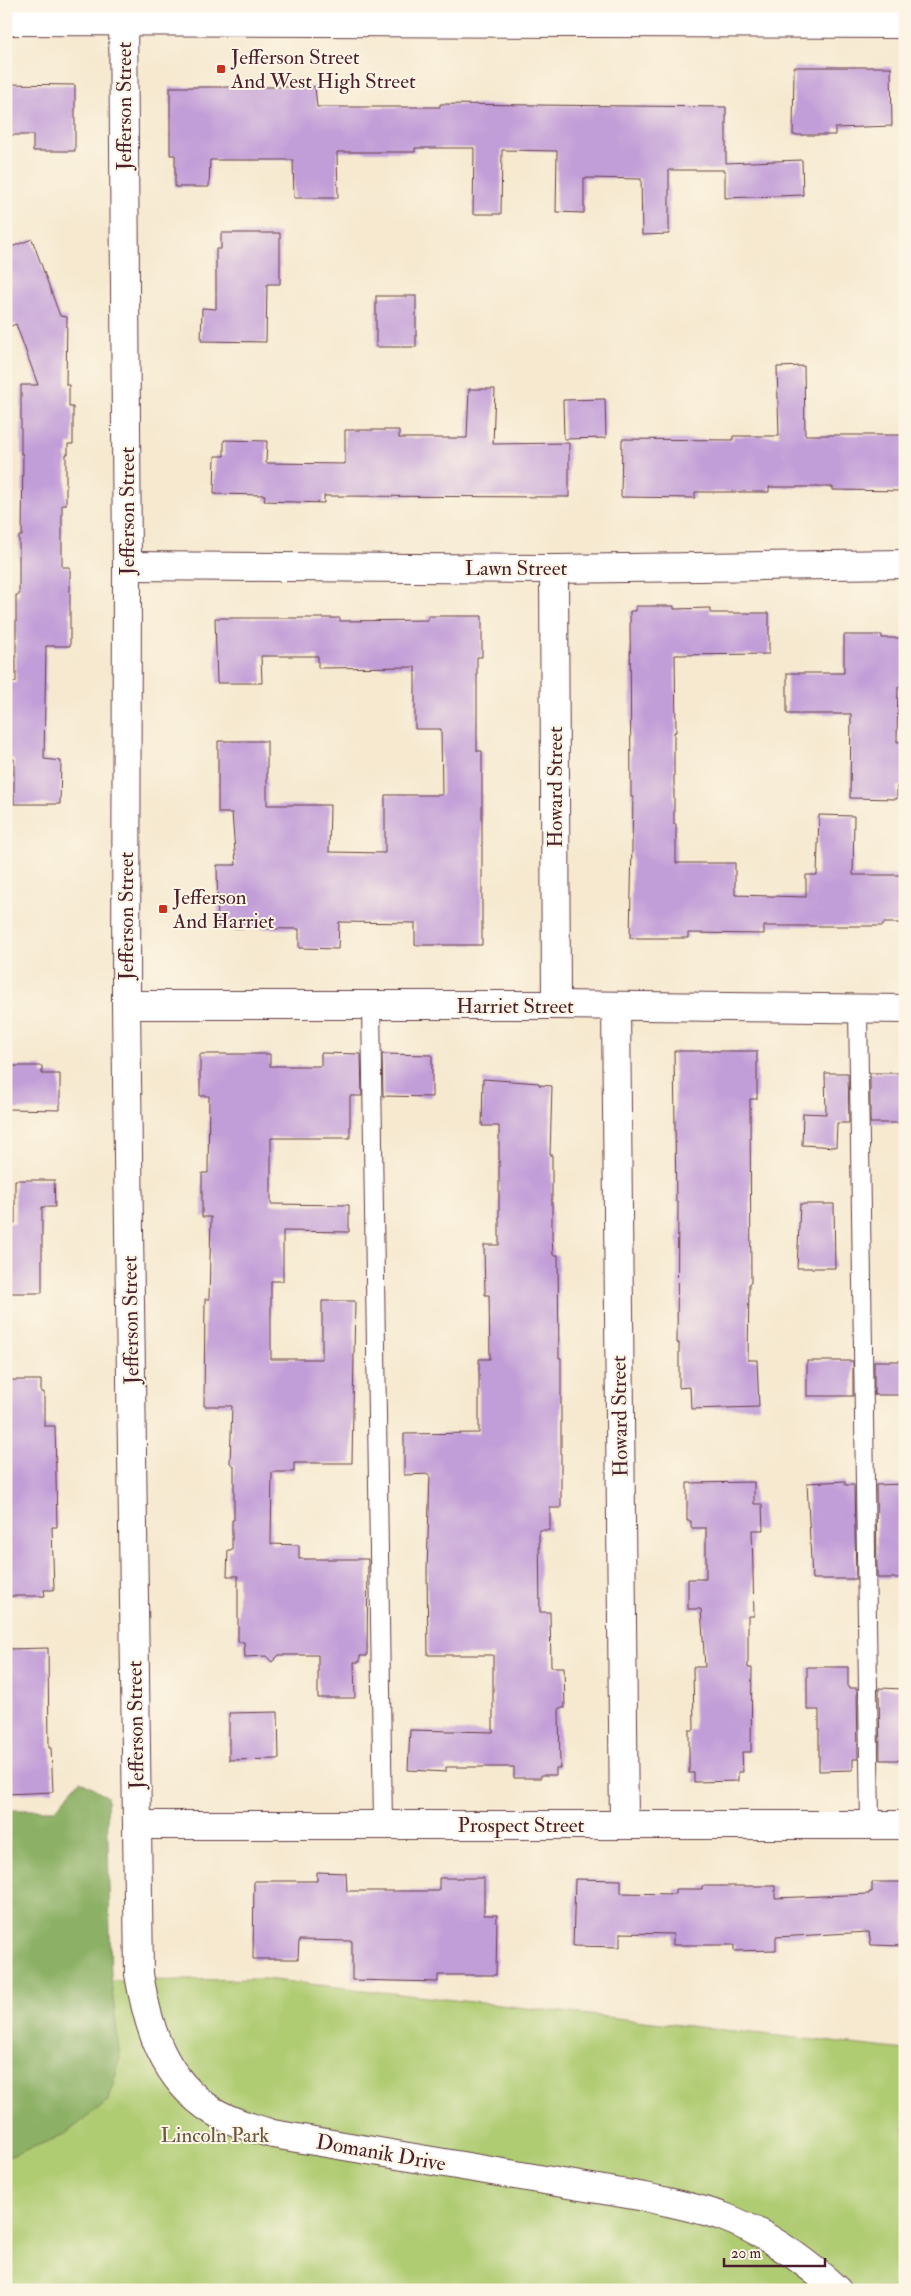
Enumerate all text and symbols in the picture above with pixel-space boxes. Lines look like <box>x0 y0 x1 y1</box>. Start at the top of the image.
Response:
street label: Jefferson Street <box>111 41 138 171</box>
place label: Jefferson Street And West High Street <box>230 44 416 95</box>
marker: Jefferson Street And West High Street <box>215 63 227 75</box>
street label: Jefferson Street <box>114 446 141 576</box>
street label: Lawn Street <box>465 555 567 582</box>
street label: Howard Street <box>542 726 569 848</box>
street label: Jefferson Street <box>113 851 140 981</box>
place label: Jefferson And Harriet <box>172 884 275 935</box>
marker: Jefferson And Harriet <box>157 903 169 915</box>
street label: Harriet Street <box>456 993 574 1020</box>
street label: Jefferson Street <box>116 1255 146 1386</box>
street label: Howard Street <box>605 1355 635 1477</box>
street label: Jefferson Street <box>121 1660 151 1791</box>
street label: Prospect Street <box>458 1812 585 1839</box>
park label: Lincoln Park <box>161 2122 269 2149</box>
street label: Domanik Drive <box>314 2128 448 2178</box>
scale bar <box>724 2236 825 2268</box>
text: 20 m <box>731 2244 761 2263</box>

